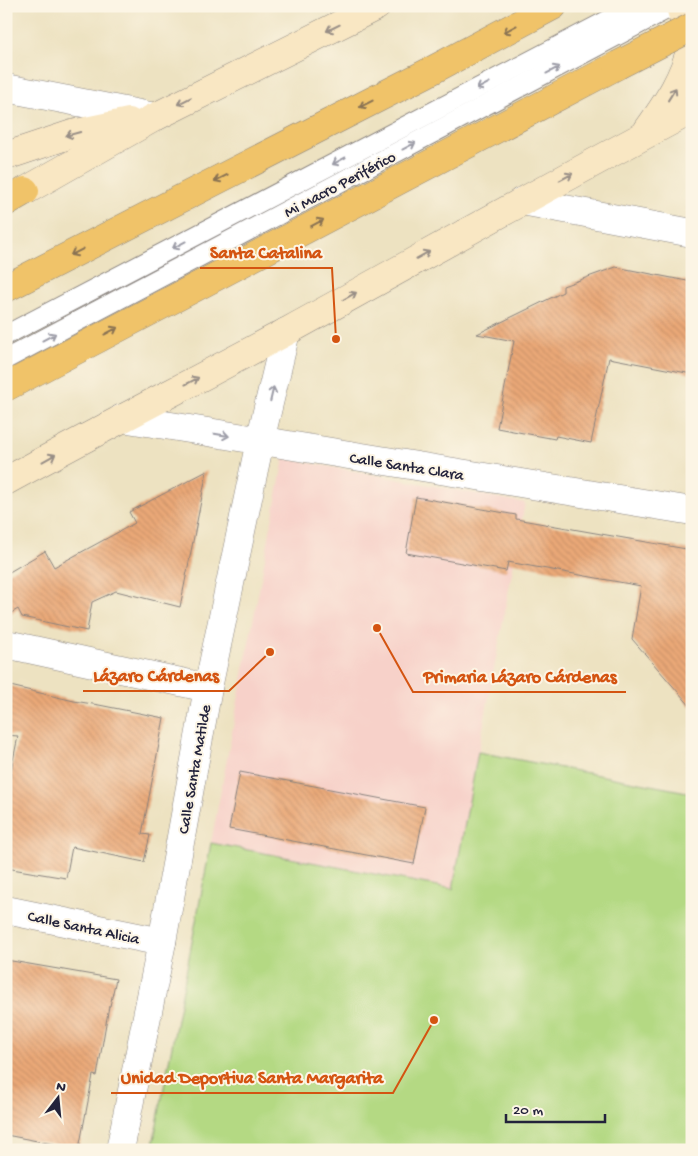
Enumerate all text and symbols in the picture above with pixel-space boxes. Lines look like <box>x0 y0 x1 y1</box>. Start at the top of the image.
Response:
one-way arrow <box>326 24 341 33</box>
one-way arrow <box>503 25 518 34</box>
one-way arrow <box>545 65 560 74</box>
one-way arrow <box>476 82 491 91</box>
one-way arrow <box>668 88 678 102</box>
one-way arrow <box>177 96 192 106</box>
one-way arrow <box>359 100 374 109</box>
one-way arrow <box>65 130 81 139</box>
one-way arrow <box>402 141 417 151</box>
street label: Mi Macro Periférico <box>282 149 400 224</box>
one-way arrow <box>332 157 347 166</box>
one-way arrow <box>558 172 573 182</box>
one-way arrow <box>214 173 229 183</box>
one-way arrow <box>309 218 324 227</box>
callout: Santa Catalina <box>200 235 332 268</box>
one-way arrow <box>172 240 187 250</box>
text: Santa Catalina <box>210 244 323 265</box>
one-way arrow <box>70 248 85 257</box>
one-way arrow <box>416 250 430 260</box>
one-way arrow <box>343 290 357 300</box>
one-way arrow <box>104 326 119 336</box>
one-way arrow <box>42 332 57 342</box>
one-way arrow <box>184 376 199 385</box>
one-way arrow <box>268 386 277 402</box>
one-way arrow <box>214 430 230 440</box>
street label: Calle Santa Clara <box>348 450 466 487</box>
one-way arrow <box>41 453 56 462</box>
callout: Lázaro Cárdenas <box>83 658 229 691</box>
callout: Primaria Lázaro Cárdenas <box>413 659 626 692</box>
text: Lázaro Cárdenas <box>93 667 220 688</box>
text: Primaria Lázaro Cárdenas <box>422 668 618 689</box>
street label: Calle Santa Matilde <box>176 703 217 836</box>
street label: Calle Santa Alicia <box>26 908 142 951</box>
callout: Unidad Deportiva Santa Margarita <box>111 1060 393 1093</box>
text: Unidad Deportiva Santa Margarita <box>121 1069 384 1090</box>
north arrow <box>32 1074 82 1124</box>
text: N <box>54 1078 68 1097</box>
scale bar <box>506 1091 604 1123</box>
text: 20 m <box>513 1102 543 1120</box>

